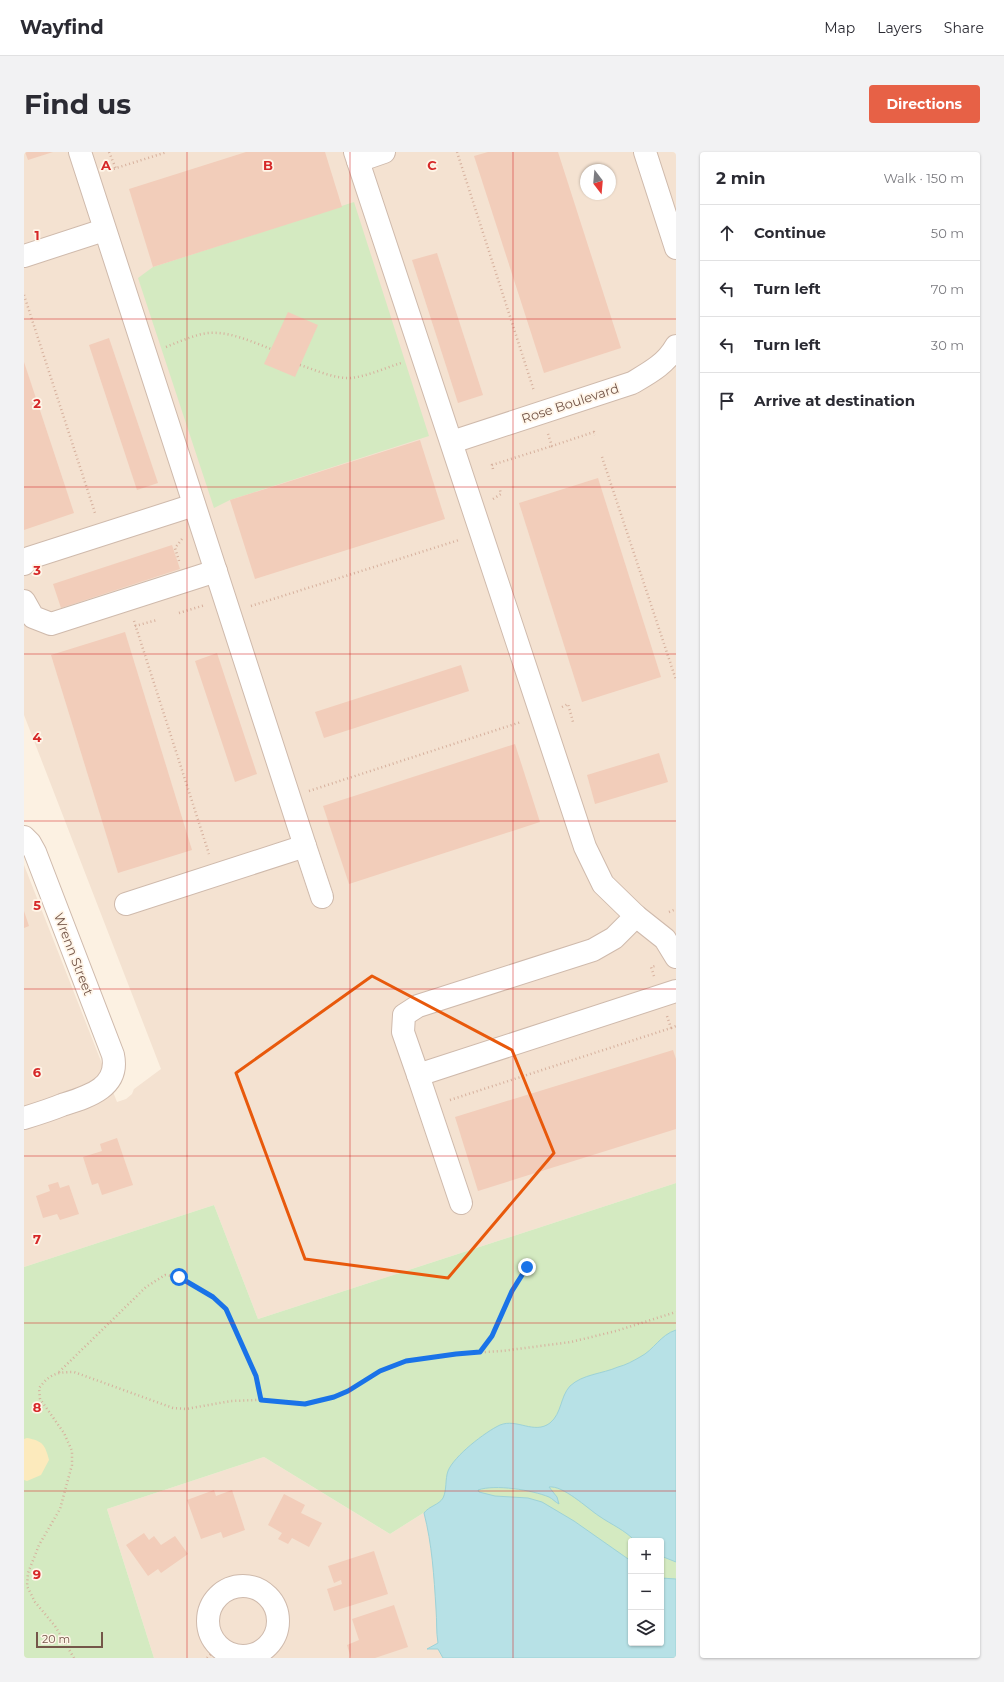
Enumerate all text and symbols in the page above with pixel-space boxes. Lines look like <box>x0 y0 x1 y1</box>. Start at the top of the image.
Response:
text: Wayfind <box>20 16 104 39</box>
text: Map <box>824 19 855 37</box>
text: Layers <box>877 19 922 37</box>
text: Share <box>944 19 984 37</box>
button: Directions <box>869 85 980 123</box>
text: Find us <box>24 87 131 121</box>
text: A <box>100 157 112 173</box>
text: B <box>263 157 273 173</box>
text: C <box>427 157 437 173</box>
north arrow <box>580 164 616 200</box>
text: 2 min <box>716 168 766 188</box>
text: Walk · 150 m <box>883 170 964 186</box>
icon: ahead <box>716 222 738 244</box>
text: Continue <box>754 223 826 242</box>
text: 50 m <box>931 225 964 241</box>
text: 1 <box>34 227 40 243</box>
icon: left <box>716 278 738 300</box>
text: Turn left <box>754 279 821 298</box>
text: 70 m <box>931 281 964 297</box>
icon: left <box>716 334 738 356</box>
text: Turn left <box>754 335 821 354</box>
text: 30 m <box>931 337 964 353</box>
street label: Rose Boulevard <box>519 380 621 426</box>
icon: arrive <box>716 390 738 412</box>
text: Arrive at destination <box>754 391 915 410</box>
text: 2 <box>33 395 41 411</box>
text: 3 <box>32 562 41 578</box>
text: 4 <box>33 729 42 745</box>
text: 5 <box>33 897 41 913</box>
street label: Wrenn Street <box>51 910 97 998</box>
text: 6 <box>33 1064 42 1080</box>
text: 7 <box>33 1231 41 1247</box>
route end <box>518 1258 536 1276</box>
route start <box>170 1268 188 1286</box>
text: 8 <box>33 1399 42 1415</box>
map controls <box>628 1538 664 1646</box>
button: + <box>628 1538 664 1574</box>
text: 9 <box>33 1566 41 1582</box>
button: − <box>628 1574 664 1610</box>
button: layers <box>628 1610 664 1646</box>
scale bar <box>36 1630 103 1649</box>
text: 20 m <box>42 1632 70 1646</box>

